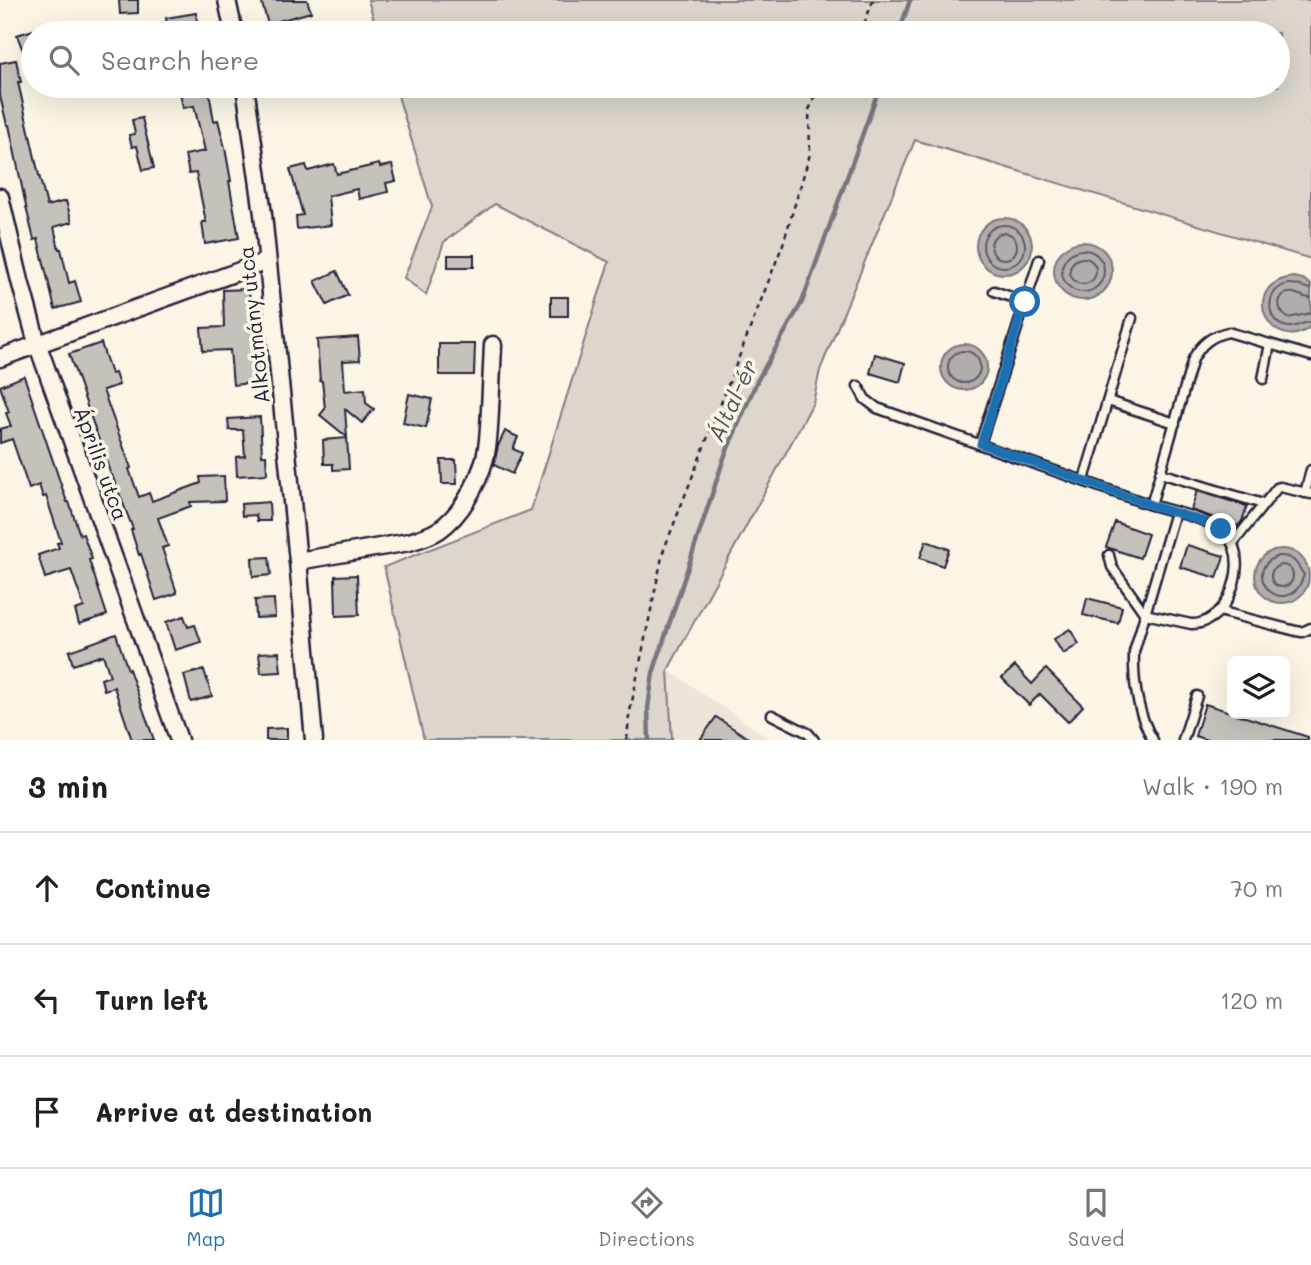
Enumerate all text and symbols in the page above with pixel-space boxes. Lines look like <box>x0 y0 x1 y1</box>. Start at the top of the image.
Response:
search box <box>21 21 1290 98</box>
icon: search <box>45 41 83 79</box>
text: Search here <box>101 43 259 77</box>
street label: Alkotmány utca <box>231 245 275 405</box>
route start <box>1009 286 1040 317</box>
water label: Által-ér <box>700 354 764 446</box>
street label: Április utca <box>69 402 135 524</box>
route end <box>1205 513 1236 544</box>
map controls <box>1227 656 1290 719</box>
button: layers <box>1227 656 1290 719</box>
text: 3 min <box>28 766 108 806</box>
text: Walk · 190 m <box>1142 771 1283 801</box>
icon: ahead <box>28 869 66 907</box>
text: Continue <box>95 871 211 905</box>
text: 70 m <box>1230 873 1283 903</box>
icon: left <box>28 981 66 1019</box>
text: Turn left <box>95 983 208 1017</box>
text: 120 m <box>1220 985 1283 1015</box>
icon: arrive <box>28 1093 66 1131</box>
text: Arrive at destination <box>95 1095 372 1129</box>
tab: Map <box>187 1184 225 1251</box>
tab: Directions <box>598 1184 695 1251</box>
tab: Saved <box>1068 1184 1124 1251</box>

